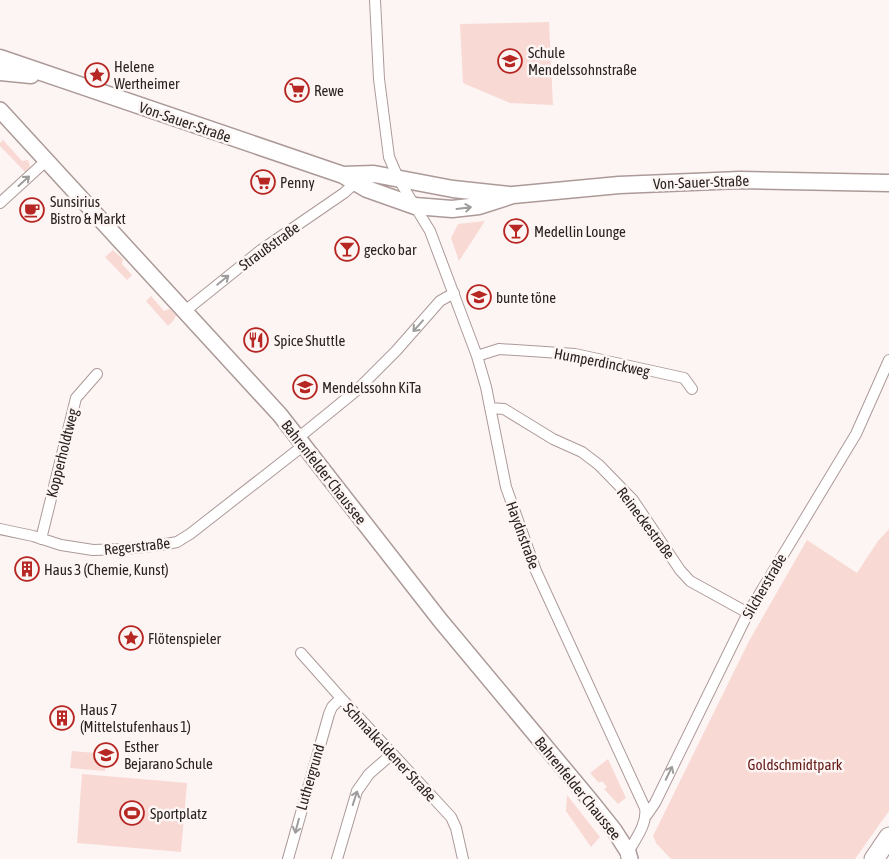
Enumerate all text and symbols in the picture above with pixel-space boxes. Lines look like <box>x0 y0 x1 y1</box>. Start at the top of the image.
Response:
place label: Schule Mendelssohnstraße <box>528 44 637 78</box>
school or university icon: Schule Mendelssohnstraße <box>497 48 523 74</box>
place label: Helene Wertheimer <box>114 58 180 92</box>
place icon: Helene Wertheimer <box>84 62 110 88</box>
supermarket icon: Rewe <box>284 77 310 103</box>
place label: Rewe <box>314 82 344 99</box>
street label: Von-Sauer-Straße <box>137 98 233 146</box>
supermarket icon: Penny <box>250 169 276 195</box>
street label: Von-Sauer-Straße <box>653 172 749 192</box>
place label: Penny <box>280 174 315 191</box>
one-way arrow <box>17 176 30 187</box>
place label: Sunsirius Bistro & Markt <box>50 193 126 227</box>
cafe icon: Sunsirius Bistro & Markt <box>19 197 45 223</box>
one-way arrow <box>455 203 471 213</box>
street label: Straußstraße <box>235 218 303 274</box>
bar icon: Medellin Lounge <box>503 218 529 244</box>
place label: Medellin Lounge <box>534 223 626 240</box>
bar icon: gecko bar <box>334 236 360 262</box>
place label: gecko bar <box>364 241 417 258</box>
one-way arrow <box>216 275 229 286</box>
school or university icon: bunte töne <box>466 284 492 310</box>
place label: bunte töne <box>496 289 556 306</box>
one-way arrow <box>412 320 424 333</box>
restaurant icon: Spice Shuttle <box>243 327 269 353</box>
place label: Spice Shuttle <box>274 332 346 349</box>
street label: Humperdinckweg <box>553 344 652 380</box>
school or university icon: Mendelssohn KiTa <box>292 374 318 400</box>
place label: Mendelssohn KiTa <box>322 379 422 396</box>
street label: Kopperholdtweg <box>43 406 81 499</box>
street label: Bahrenfelder Chaussee <box>278 417 370 528</box>
street label: Reineckestraße <box>614 484 678 562</box>
street label: Haydnstraße <box>503 499 543 571</box>
street label: Regerstraße <box>103 534 171 558</box>
street label: Silcherstraße <box>739 550 790 622</box>
building icon: Haus 3 (Chemie, Kunst) <box>14 556 40 582</box>
place label: Haus 3 (Chemie, Kunst) <box>44 561 169 578</box>
place icon: Flötenspieler <box>118 625 144 651</box>
place label: Flötenspieler <box>148 630 221 647</box>
street label: Schmalkaldener Straße <box>340 699 440 805</box>
place label: Haus 7 (Mittelstufenhaus 1) <box>80 701 191 735</box>
building icon: Haus 7 (Mittelstufenhaus 1) <box>49 705 75 731</box>
street label: Bahrenfelder Chaussee <box>531 733 625 843</box>
place label: Esther Bejarano Schule <box>124 738 213 772</box>
school or university icon: Esther Bejarano Schule <box>93 742 119 768</box>
street label: Luthergrund <box>292 742 328 812</box>
park label: Goldschmidtpark <box>748 756 843 773</box>
one-way arrow <box>664 766 674 781</box>
one-way arrow <box>350 790 360 806</box>
sports icon: Sportplatz <box>119 800 145 826</box>
place label: Sportplatz <box>150 805 207 822</box>
one-way arrow <box>291 817 301 833</box>

